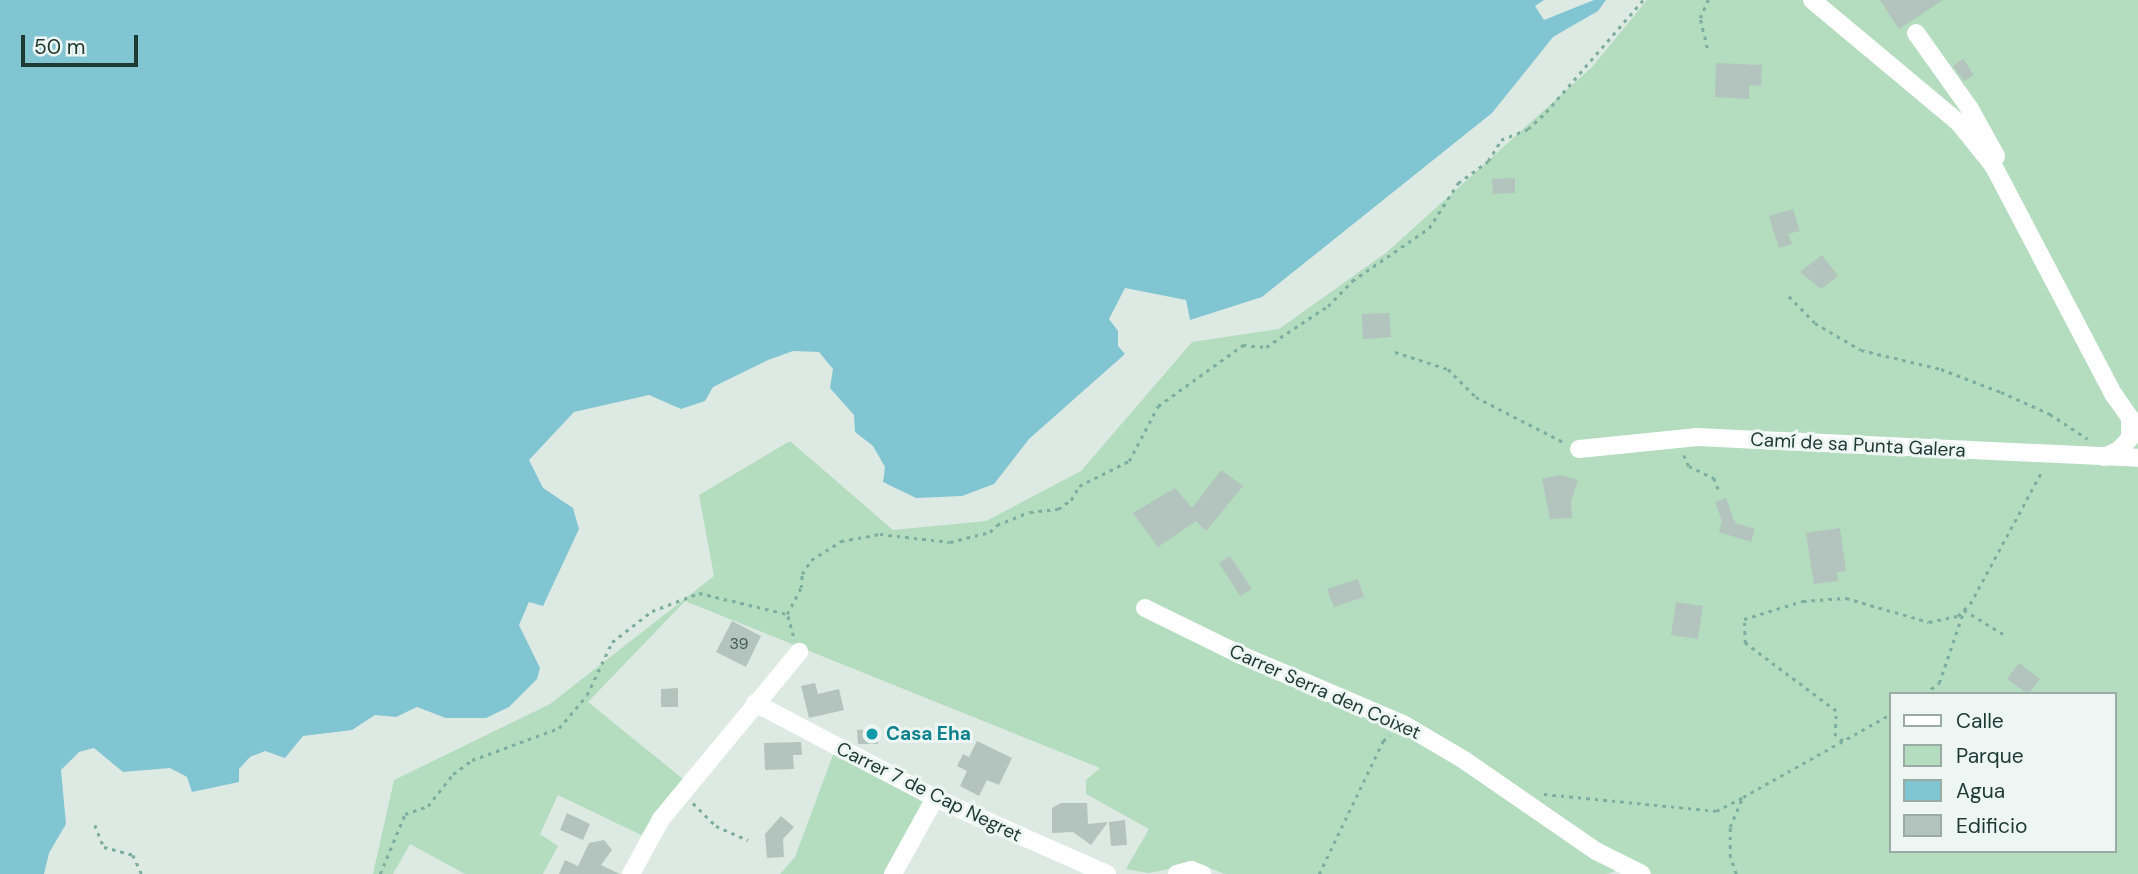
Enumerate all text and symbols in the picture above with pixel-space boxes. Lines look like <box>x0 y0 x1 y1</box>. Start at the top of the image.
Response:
scale bar <box>24 21 142 65</box>
text: 50 m <box>34 33 85 61</box>
street label: Camí de sa Punta Galera <box>1750 428 1966 462</box>
house number: 39 <box>729 634 749 654</box>
street label: Carrer Serra den Coixet <box>1226 640 1424 744</box>
legend <box>1890 692 2117 853</box>
text: Calle <box>1956 707 2004 735</box>
place label: Casa Eha <box>886 723 971 745</box>
marker: Casa Eha <box>864 726 880 742</box>
street label: Carrer 7 de Cap Negret <box>833 737 1025 847</box>
text: Parque <box>1956 742 2024 770</box>
text: Agua <box>1956 777 2005 805</box>
text: Edificio <box>1956 812 2027 840</box>

